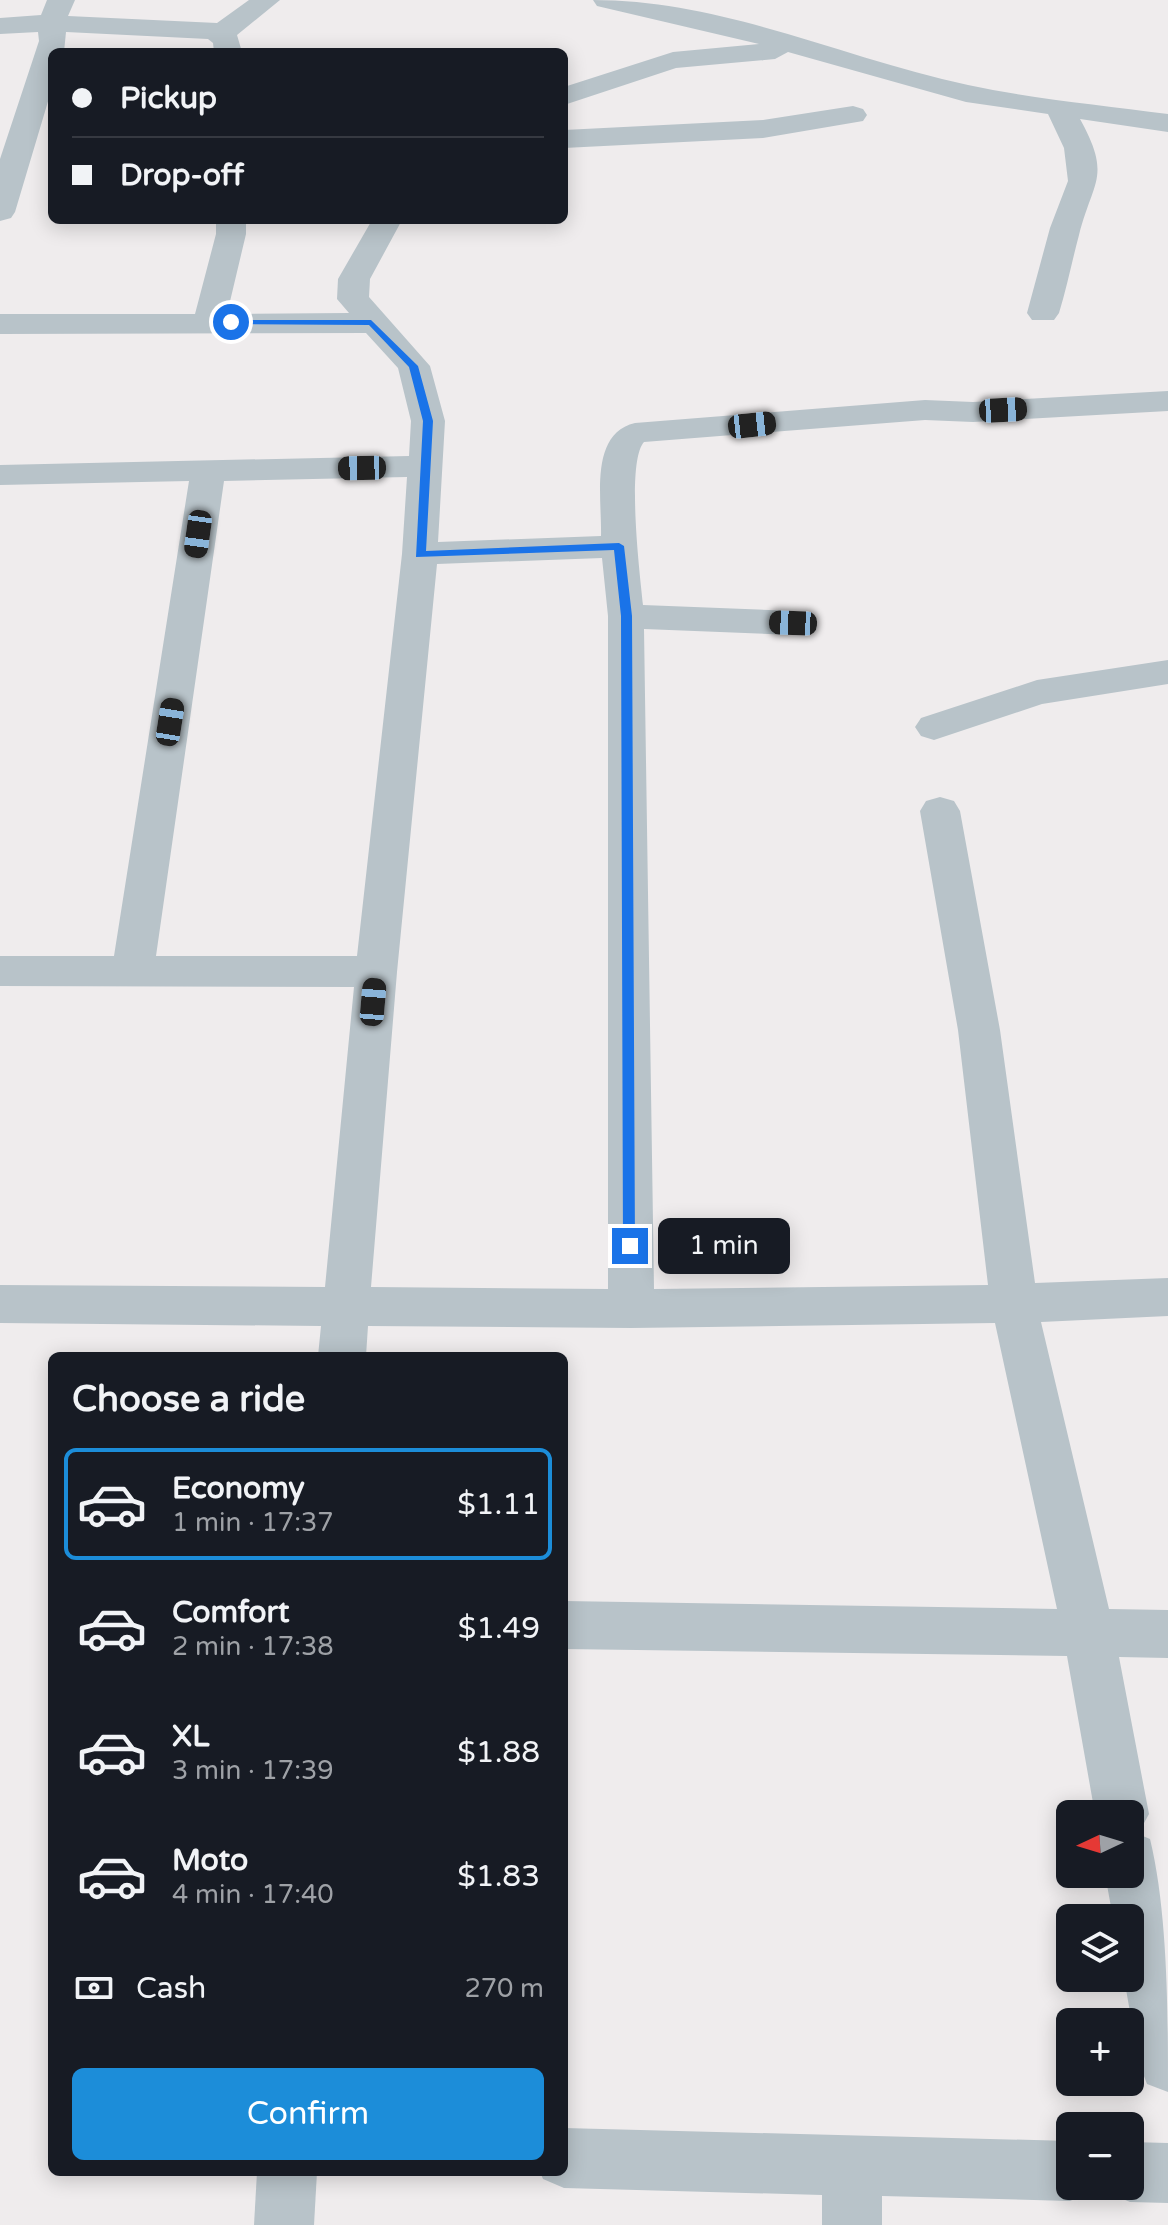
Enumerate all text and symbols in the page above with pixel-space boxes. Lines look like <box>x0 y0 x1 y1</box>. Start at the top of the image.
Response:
text: Pickup <box>120 80 217 117</box>
text: Drop-off <box>120 157 244 194</box>
route start <box>213 304 249 340</box>
car <box>978 397 1028 423</box>
car <box>727 411 777 439</box>
car <box>338 456 386 480</box>
car <box>183 509 213 559</box>
car <box>769 610 817 636</box>
car <box>154 696 186 748</box>
car <box>359 977 387 1027</box>
callout: 1 min <box>658 1218 790 1274</box>
route end <box>612 1228 648 1264</box>
text: 1 min <box>689 1230 759 1261</box>
text: Choose a ride <box>72 1378 305 1421</box>
icon: car <box>76 1468 148 1540</box>
text: Economy <box>172 1470 305 1507</box>
text: $1.11 <box>457 1486 540 1523</box>
text: 1 min · 17:37 <box>172 1507 334 1538</box>
icon: car <box>76 1592 148 1664</box>
text: Comfort <box>172 1594 290 1631</box>
text: $1.49 <box>458 1610 540 1647</box>
text: 2 min · 17:38 <box>172 1631 334 1662</box>
icon: car <box>76 1716 148 1788</box>
text: XL <box>172 1718 209 1755</box>
text: $1.88 <box>457 1734 540 1771</box>
text: 3 min · 17:39 <box>172 1755 334 1786</box>
north arrow <box>1056 1800 1144 1888</box>
map controls <box>1056 1800 1144 2200</box>
icon: car <box>76 1840 148 1912</box>
text: Moto <box>172 1842 248 1879</box>
text: $1.83 <box>457 1858 540 1895</box>
text: 4 min · 17:40 <box>172 1879 334 1910</box>
button: layers <box>1056 1904 1144 1992</box>
icon: cash <box>72 1966 116 2010</box>
text: Cash <box>136 1970 206 2007</box>
text: 270 m <box>464 1973 544 2004</box>
button: + <box>1056 2008 1144 2096</box>
button: Confirm <box>72 2068 544 2160</box>
button: − <box>1056 2112 1144 2200</box>

